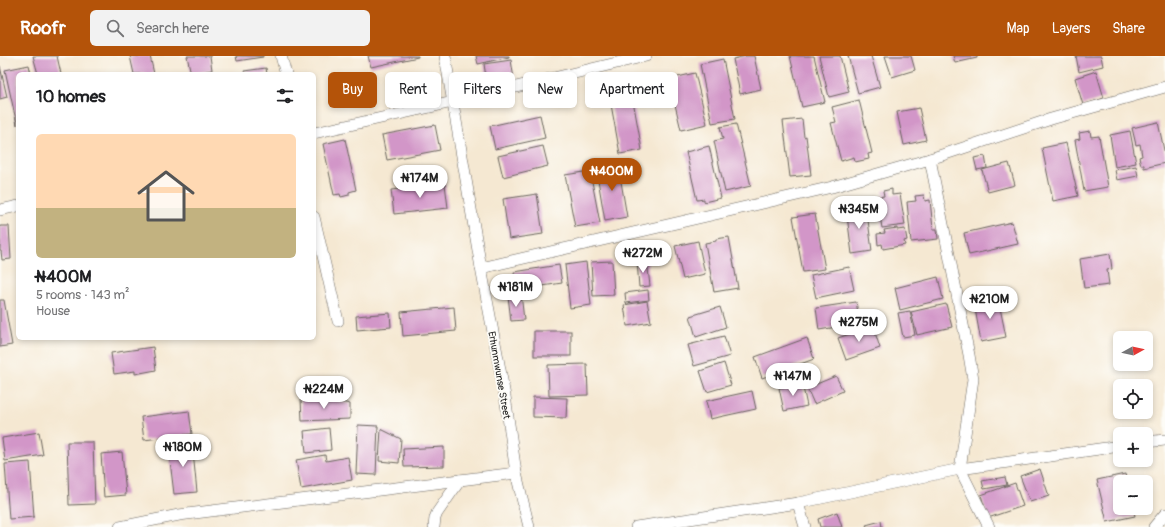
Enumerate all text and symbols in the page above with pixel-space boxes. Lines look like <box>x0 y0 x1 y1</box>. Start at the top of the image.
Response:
search box <box>90 10 370 46</box>
text: Roofr <box>20 16 66 40</box>
icon: search <box>104 17 126 39</box>
text: Search here <box>136 19 209 38</box>
text: Map <box>1007 20 1030 37</box>
text: Layers <box>1052 20 1090 37</box>
text: Share <box>1112 20 1145 37</box>
chip: Buy <box>328 72 377 108</box>
chip: Rent <box>385 72 441 108</box>
chip: Filters <box>449 72 515 108</box>
chip: New <box>523 72 577 108</box>
chip: Apartment <box>585 72 678 108</box>
icon: filters <box>274 85 296 107</box>
text: 10 homes <box>36 86 106 107</box>
pin: ₦400M <box>584 158 640 192</box>
icon: home <box>130 160 202 232</box>
text: ₦400M <box>591 163 633 179</box>
pin: ₦174M <box>392 165 448 199</box>
text: ₦174M <box>402 170 438 186</box>
pin: ₦345M <box>831 196 887 230</box>
text: ₦345M <box>839 201 879 217</box>
pin: ₦272M <box>615 240 671 274</box>
text: ₦272M <box>624 245 662 261</box>
text: ₦400M <box>36 266 92 287</box>
pin: ₦181M <box>488 274 544 308</box>
text: ₦181M <box>499 279 533 295</box>
pin: ₦210M <box>962 286 1018 320</box>
text: 5 rooms · 143 m² <box>36 287 130 303</box>
text: ₦210M <box>971 291 1009 307</box>
text: House <box>36 303 70 319</box>
pin: ₦275M <box>831 309 887 343</box>
text: ₦275M <box>840 314 878 330</box>
street label: Erhunmwunse Street <box>485 330 513 421</box>
north arrow <box>1113 331 1153 371</box>
map controls <box>1113 331 1153 515</box>
pin: ₦147M <box>765 363 821 397</box>
text: ₦147M <box>775 368 811 384</box>
pin: ₦224M <box>296 376 352 410</box>
button: locate <box>1113 379 1153 419</box>
text: ₦224M <box>304 381 344 397</box>
button: + <box>1113 427 1153 467</box>
pin: ₦180M <box>155 434 211 468</box>
text: ₦180M <box>164 439 202 455</box>
button: − <box>1113 475 1153 515</box>

